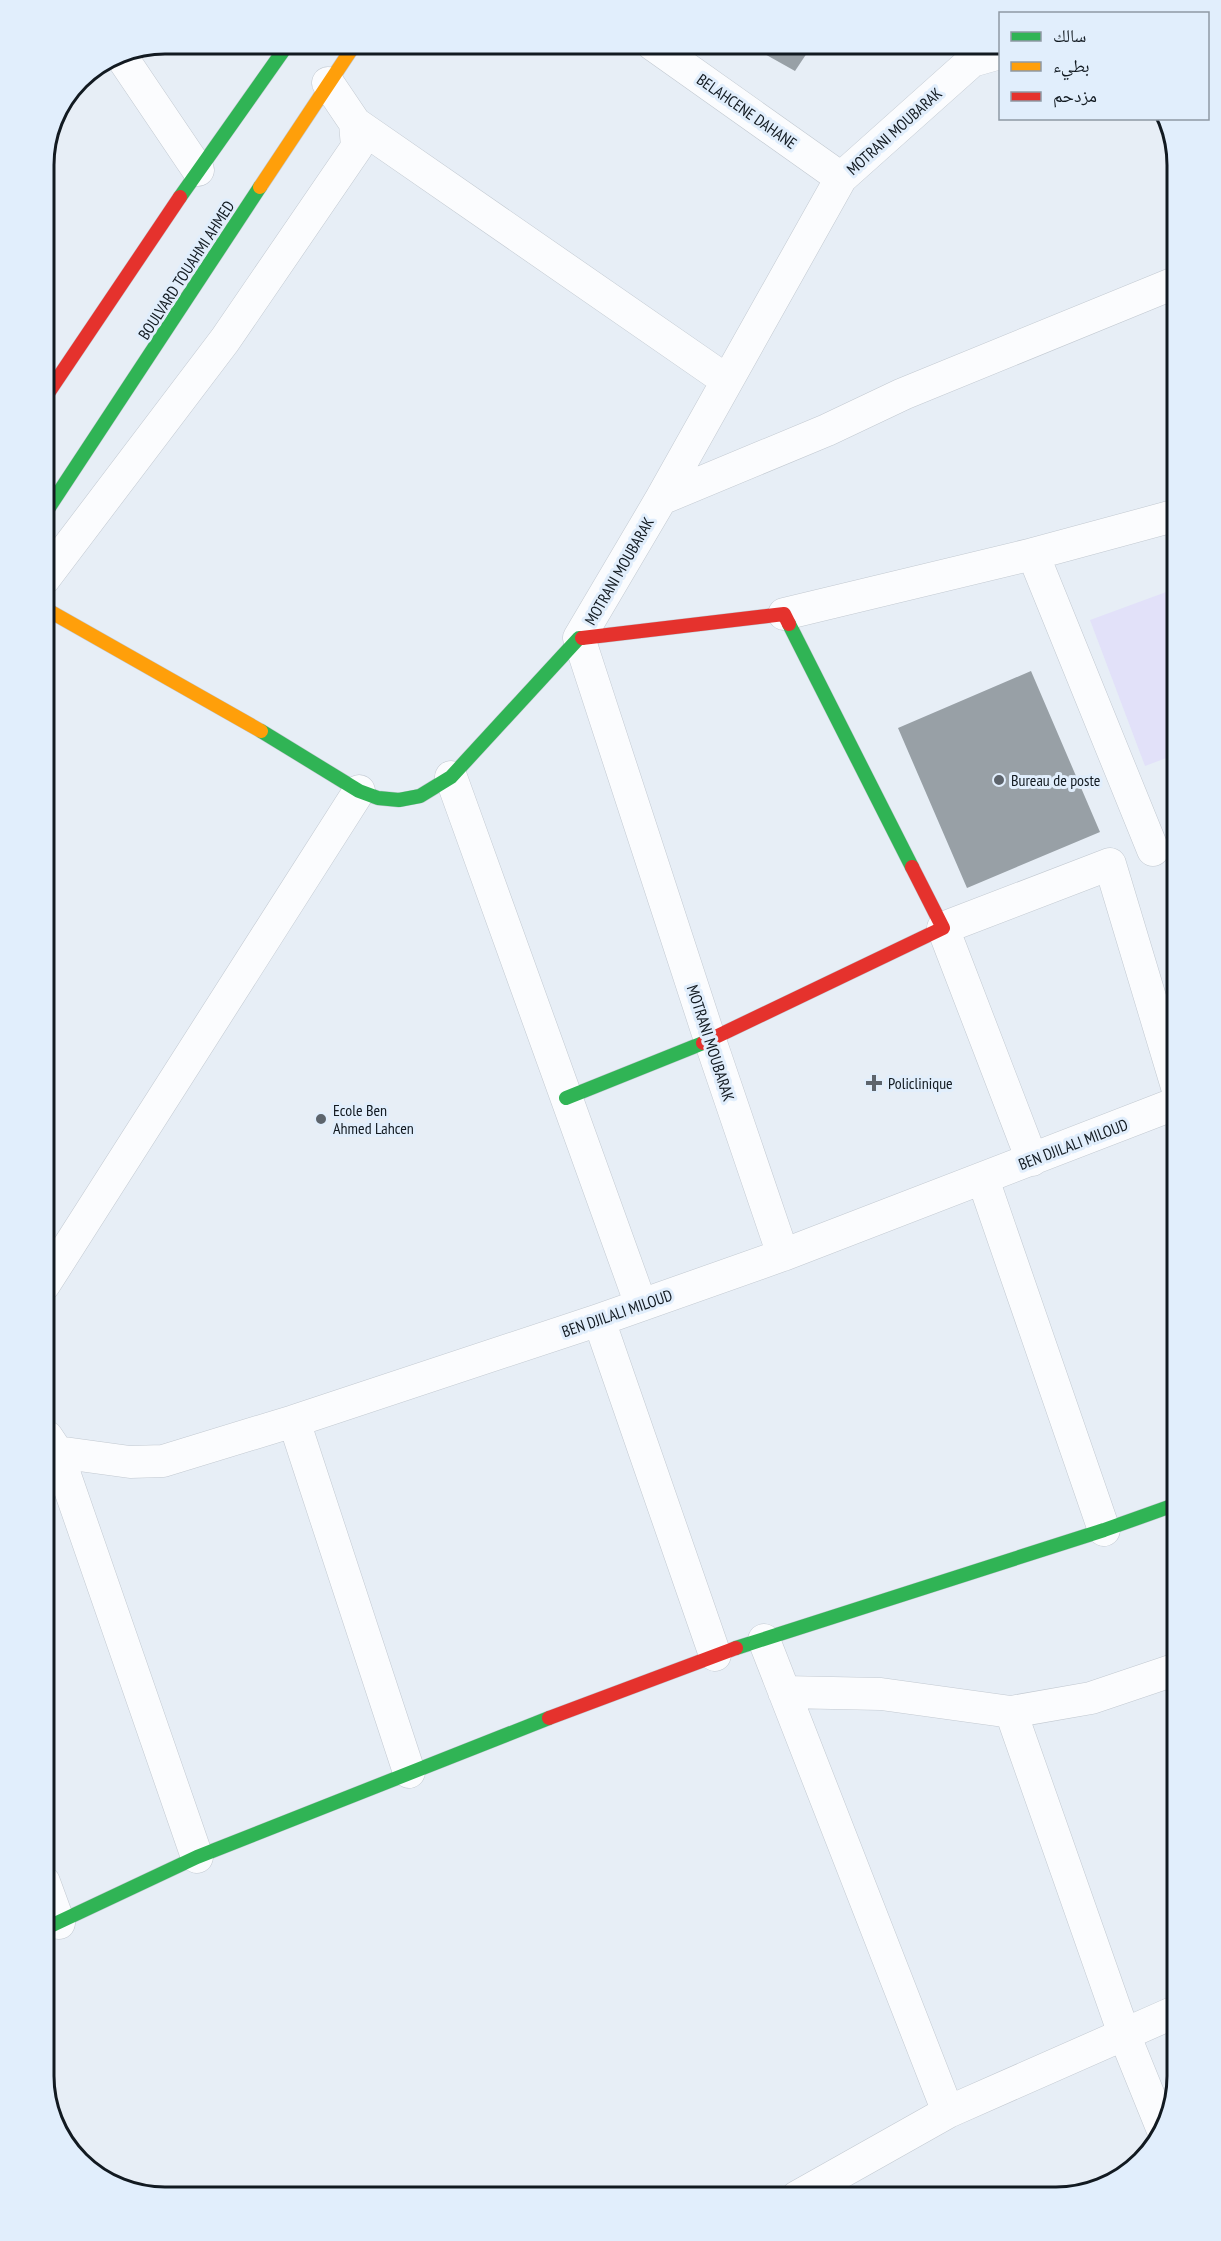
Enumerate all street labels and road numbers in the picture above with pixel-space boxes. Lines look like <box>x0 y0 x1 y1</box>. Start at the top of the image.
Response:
street label: BELAHCENE DAHANE <box>693 69 801 153</box>
street label: MOTRANI MOUBARAK <box>842 83 946 179</box>
street label: BOULVARD TOUAHMI AHMED <box>134 197 238 343</box>
street label: MOTRANI MOUBARAK <box>580 513 658 629</box>
street label: MOTRANI MOUBARAK <box>683 982 739 1104</box>
street label: BEN DJILALI MILOUD <box>1015 1114 1131 1174</box>
street label: BEN DJILALI MILOUD <box>559 1285 675 1341</box>

